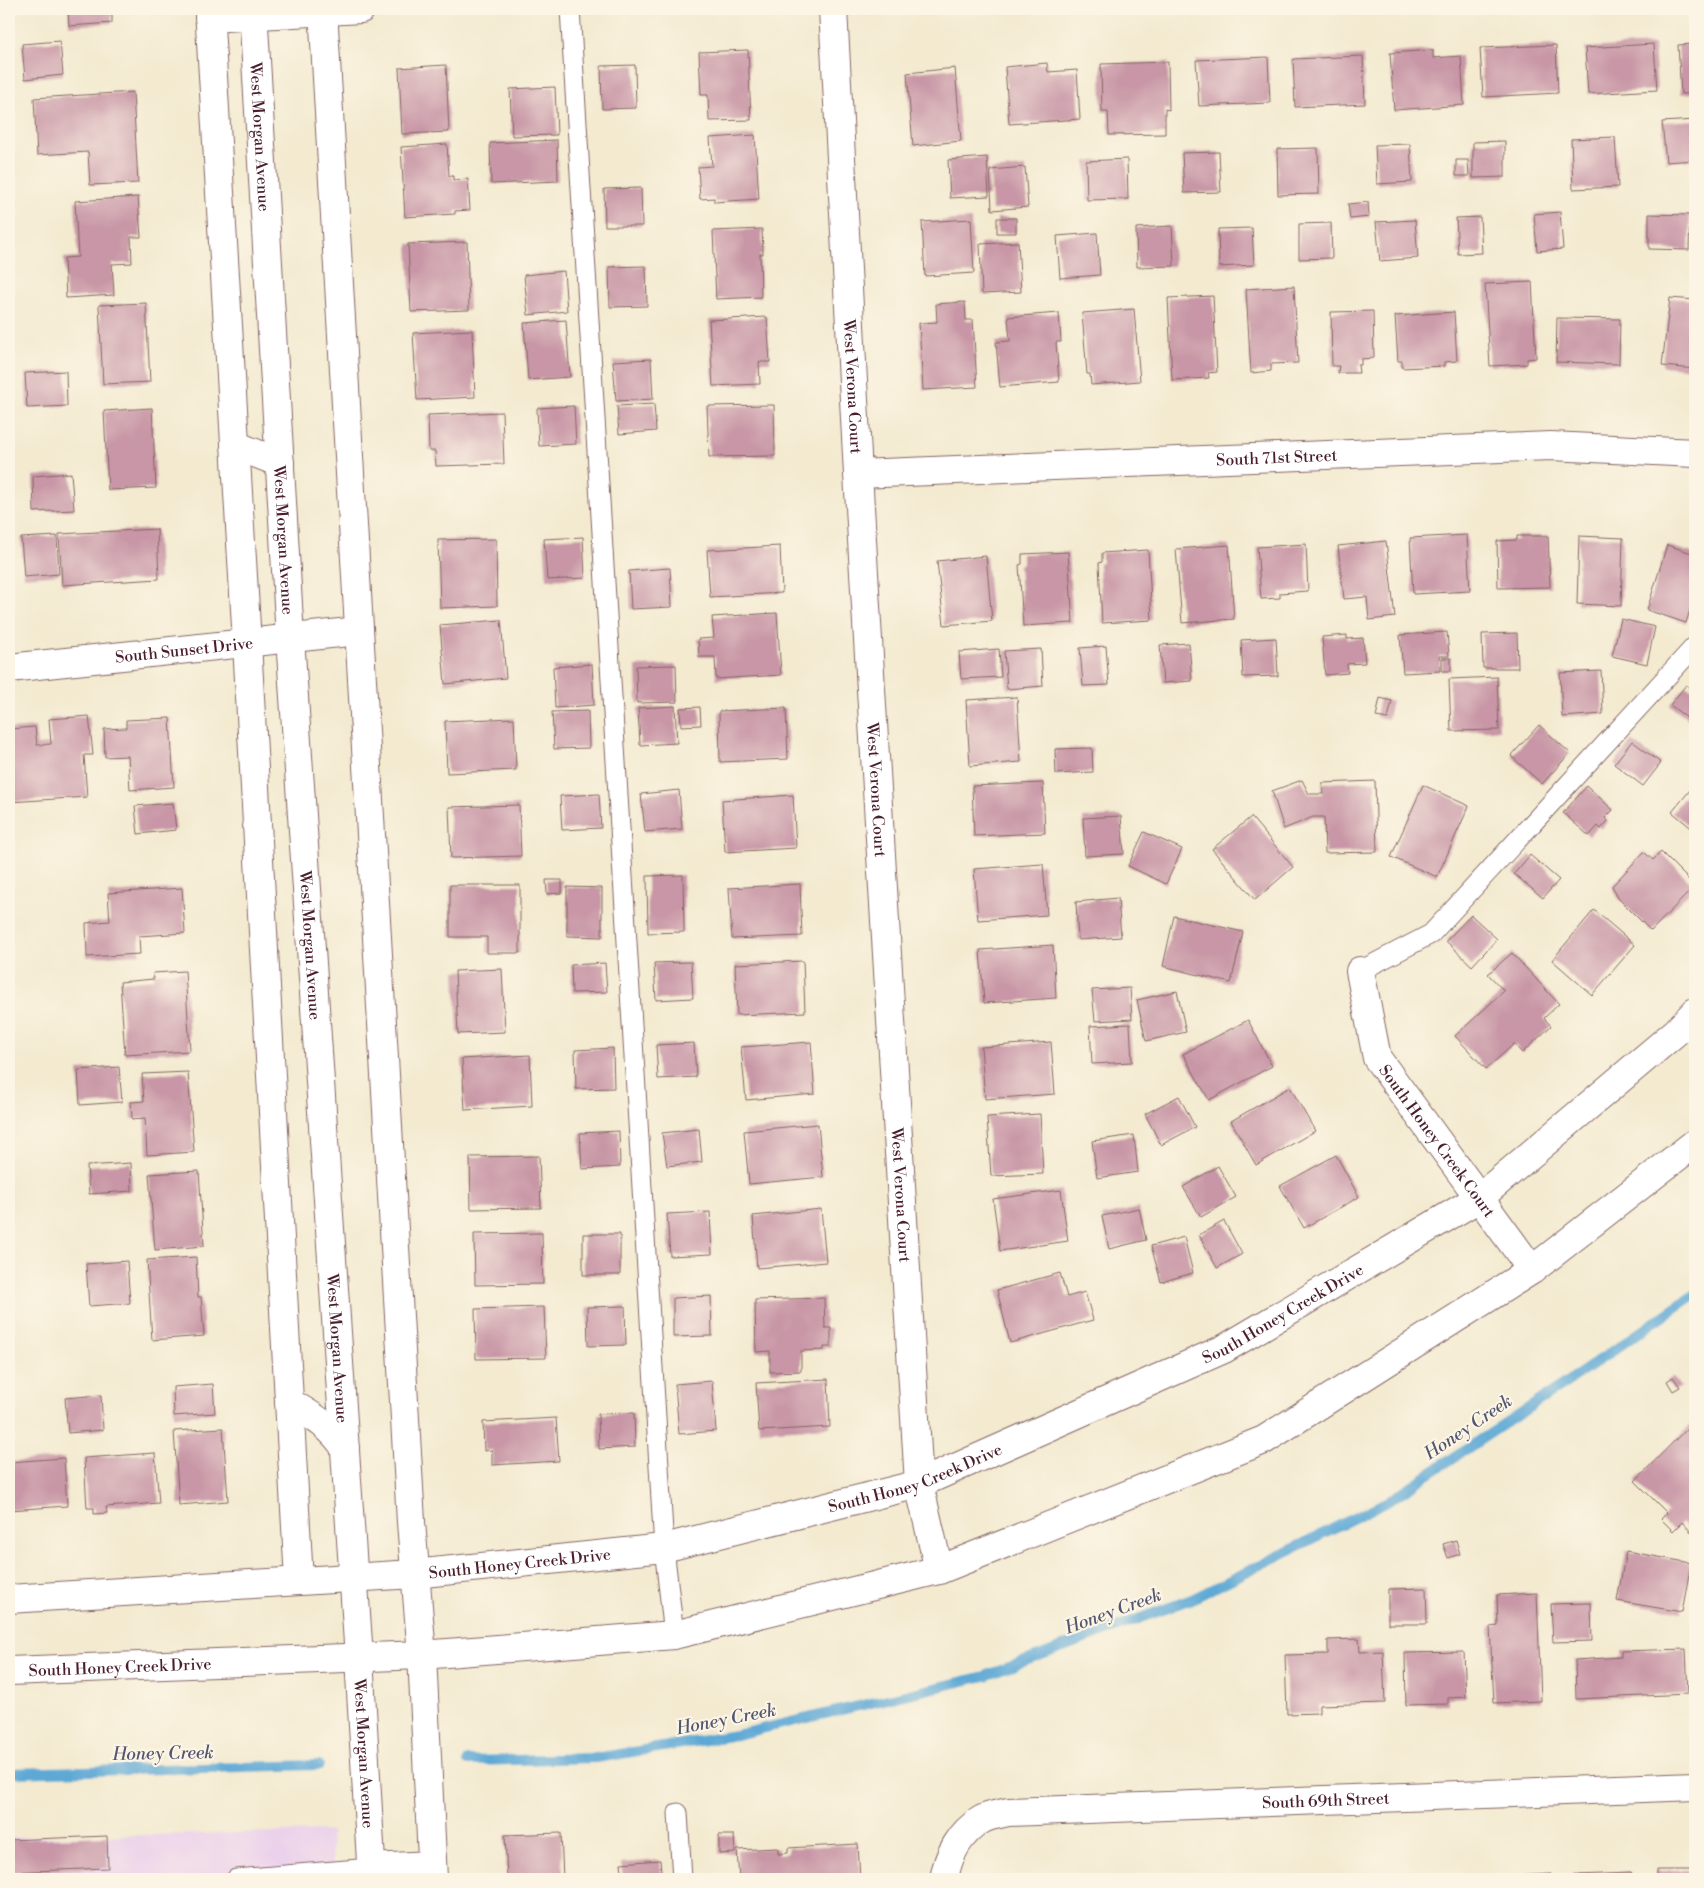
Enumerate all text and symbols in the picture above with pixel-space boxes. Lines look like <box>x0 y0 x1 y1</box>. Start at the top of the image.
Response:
street label: West Morgan Avenue <box>245 61 274 212</box>
street label: West Verona Court <box>839 318 866 455</box>
street label: South 71st Street <box>1216 446 1338 471</box>
street label: West Morgan Avenue <box>269 464 298 615</box>
street label: South Sunset Drive <box>114 633 254 668</box>
street label: West Verona Court <box>862 721 890 858</box>
street label: West Morgan Avenue <box>295 869 325 1021</box>
street label: South Honey Creek Court <box>1374 1061 1499 1222</box>
street label: West Verona Court <box>886 1126 915 1263</box>
street label: South Honey Creek Drive <box>1199 1260 1367 1368</box>
street label: West Morgan Avenue <box>322 1272 352 1424</box>
water label: Honey Creek <box>1419 1390 1517 1466</box>
street label: South Honey Creek Drive <box>826 1440 1005 1517</box>
street label: South Honey Creek Drive <box>428 1545 612 1583</box>
water label: Honey Creek <box>1061 1583 1165 1640</box>
street label: South Honey Creek Drive <box>28 1654 212 1681</box>
street label: West Morgan Avenue <box>349 1677 378 1829</box>
water label: Honey Creek <box>673 1699 778 1741</box>
water label: Honey Creek <box>111 1741 214 1766</box>
street label: South 69th Street <box>1262 1789 1390 1813</box>

